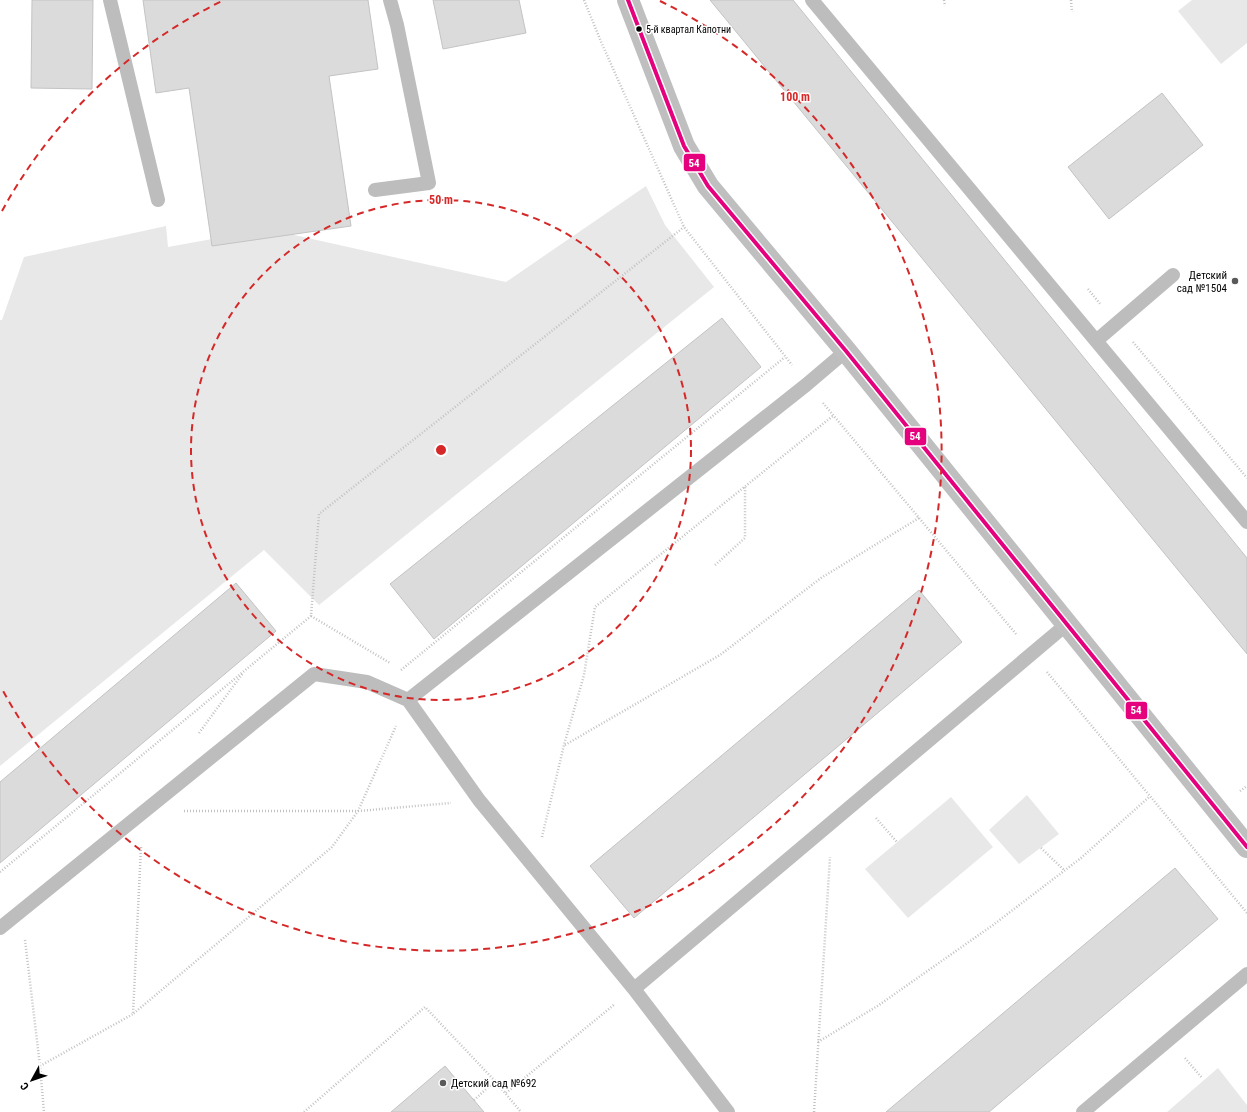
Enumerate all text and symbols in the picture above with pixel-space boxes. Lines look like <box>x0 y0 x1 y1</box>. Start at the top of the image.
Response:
marker: 5-й квартал Капотни <box>634 24 644 34</box>
place label: 5-й квартал Капотни <box>646 24 731 35</box>
text: 100 m <box>780 90 810 104</box>
line badge: 54 <box>683 153 706 172</box>
text: 54 <box>688 157 700 170</box>
text: 50 m <box>429 193 453 207</box>
place label: Детский сад №1504 <box>1177 269 1228 295</box>
marker: Детский сад №1504 <box>1230 276 1240 286</box>
line badge: 54 <box>904 427 927 446</box>
text: 54 <box>909 430 921 443</box>
centre of rings <box>434 443 448 457</box>
line badge: 54 <box>1125 701 1148 720</box>
text: 54 <box>1130 704 1142 717</box>
north arrow <box>12 1060 52 1100</box>
place label: Детский сад №692 <box>451 1077 537 1090</box>
marker: Детский сад №692 <box>438 1078 448 1088</box>
text: С <box>18 1080 32 1093</box>

